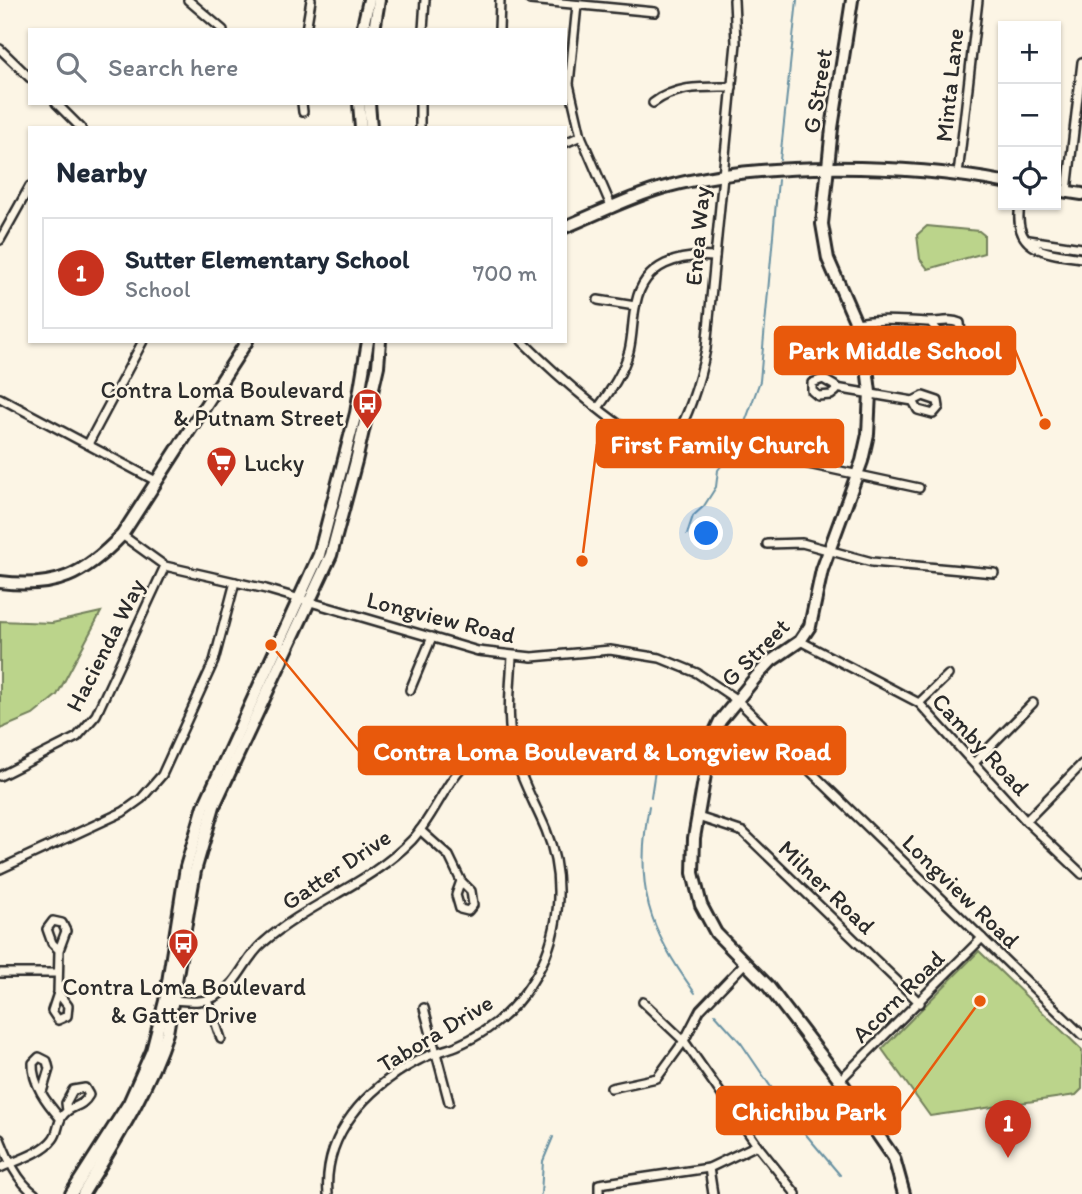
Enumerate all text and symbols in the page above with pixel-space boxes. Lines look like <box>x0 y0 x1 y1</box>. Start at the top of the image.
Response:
map controls <box>998 21 1061 210</box>
button: + <box>998 21 1061 84</box>
street label: Minta Lane <box>929 27 969 143</box>
search box <box>28 28 567 105</box>
street label: G Street <box>796 47 838 135</box>
icon: search <box>52 48 90 86</box>
text: Search here <box>108 51 238 83</box>
button: − <box>998 84 1061 147</box>
button: locate <box>998 147 1061 210</box>
text: Nearby <box>56 153 147 190</box>
street label: Enea Way <box>678 185 716 287</box>
text: Sutter Elementary School <box>125 243 409 275</box>
text: 1 <box>76 259 86 287</box>
text: 700 m <box>473 259 537 287</box>
text: School <box>125 275 190 303</box>
callout: Park Middle School <box>775 327 1015 374</box>
text: Park Middle School <box>788 334 1002 366</box>
place label: Contra Loma Boulevard & Putnam Street <box>100 375 344 432</box>
bus stop icon: Contra Loma Boulevard & Putnam Street <box>350 386 384 430</box>
callout: First Family Church <box>597 420 843 467</box>
text: First Family Church <box>611 428 830 460</box>
supermarket icon: Lucky <box>204 445 238 489</box>
place label: Lucky <box>244 448 305 477</box>
your location <box>689 516 723 550</box>
street label: Hacienda Way <box>59 574 151 716</box>
street label: Longview Road <box>364 585 518 649</box>
street label: G Street <box>715 612 795 692</box>
street label: Camby Road <box>926 687 1036 801</box>
callout: Contra Loma Boulevard & Longview Road <box>359 727 845 774</box>
text: Contra Loma Boulevard & Longview Road <box>373 735 832 767</box>
street label: Gatter Drive <box>276 822 396 916</box>
street label: Longview Road <box>896 828 1026 954</box>
street label: Milner Road <box>773 834 881 940</box>
bus stop icon: Contra Loma Boulevard & Gatter Drive <box>167 927 201 971</box>
street label: Acorn Road <box>846 944 950 1048</box>
place label: Contra Loma Boulevard & Gatter Drive <box>62 972 306 1029</box>
street label: Tabora Drive <box>372 987 498 1079</box>
callout: Chichibu Park <box>717 1087 900 1134</box>
text: Chichibu Park <box>732 1095 887 1127</box>
pin: 1 <box>985 1100 1031 1158</box>

